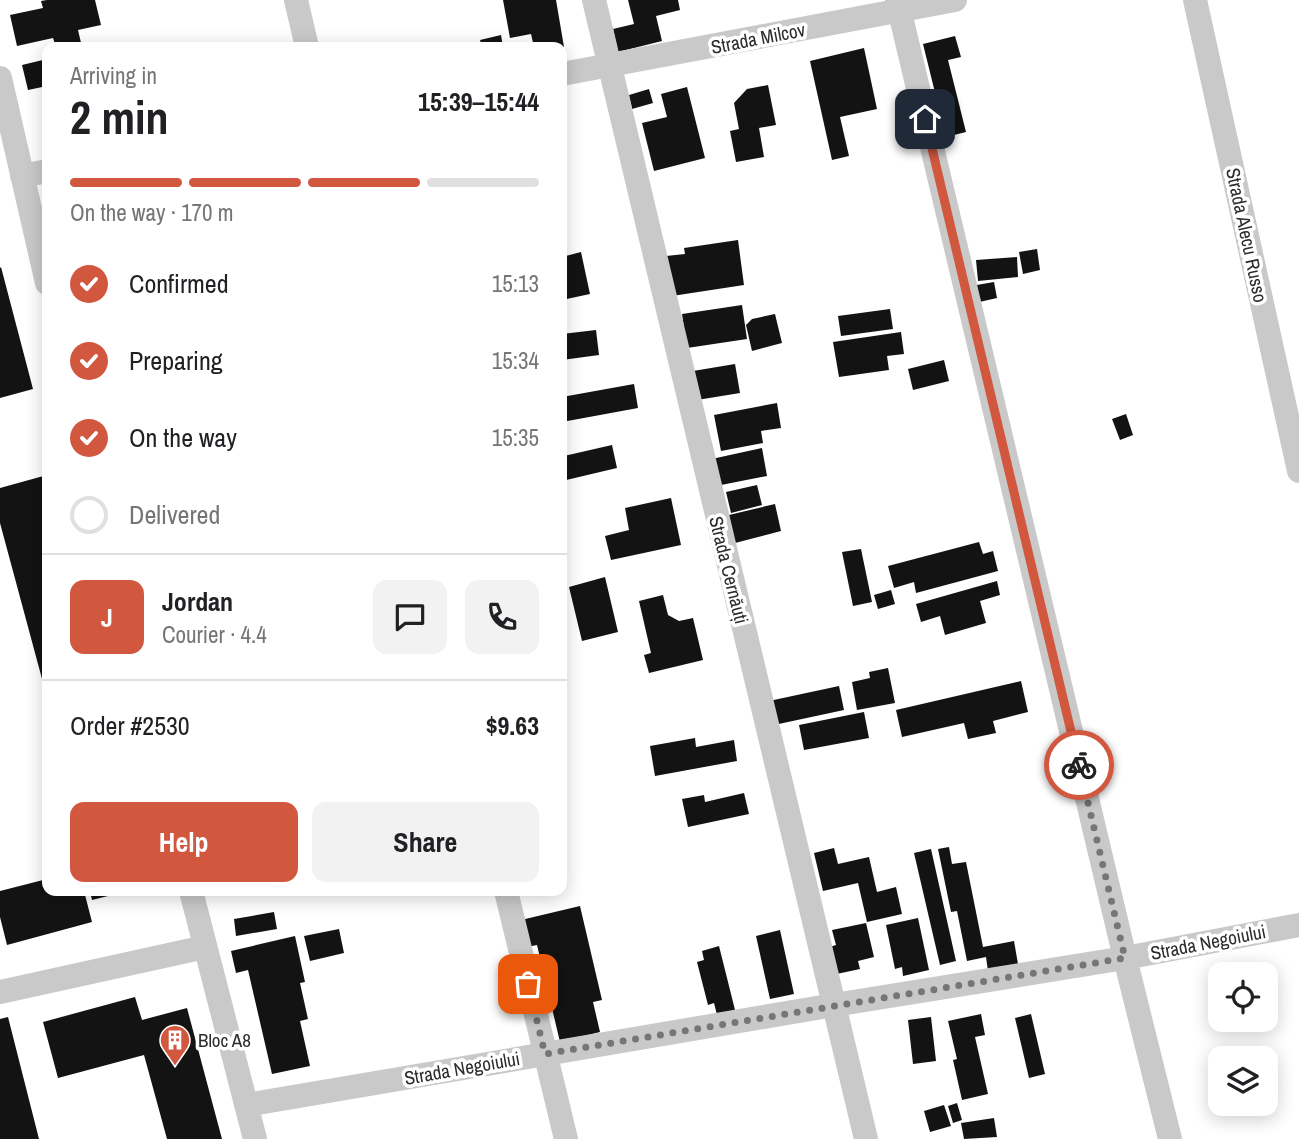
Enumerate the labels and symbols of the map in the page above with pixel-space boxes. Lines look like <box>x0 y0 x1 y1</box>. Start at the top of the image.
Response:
street label: Strada Milcov <box>709 16 807 60</box>
pin <box>895 89 955 149</box>
street label: Strada Alecu Russo <box>1220 165 1274 305</box>
street label: Strada Cernăuți <box>703 513 755 627</box>
courier <box>1044 730 1114 800</box>
street label: Strada Negoiului <box>1148 918 1268 966</box>
pin <box>498 954 558 1014</box>
building icon: Bloc A8 <box>158 1023 192 1067</box>
place label: Bloc A8 <box>198 1027 251 1053</box>
street label: Strada Negoiului <box>402 1045 522 1091</box>

